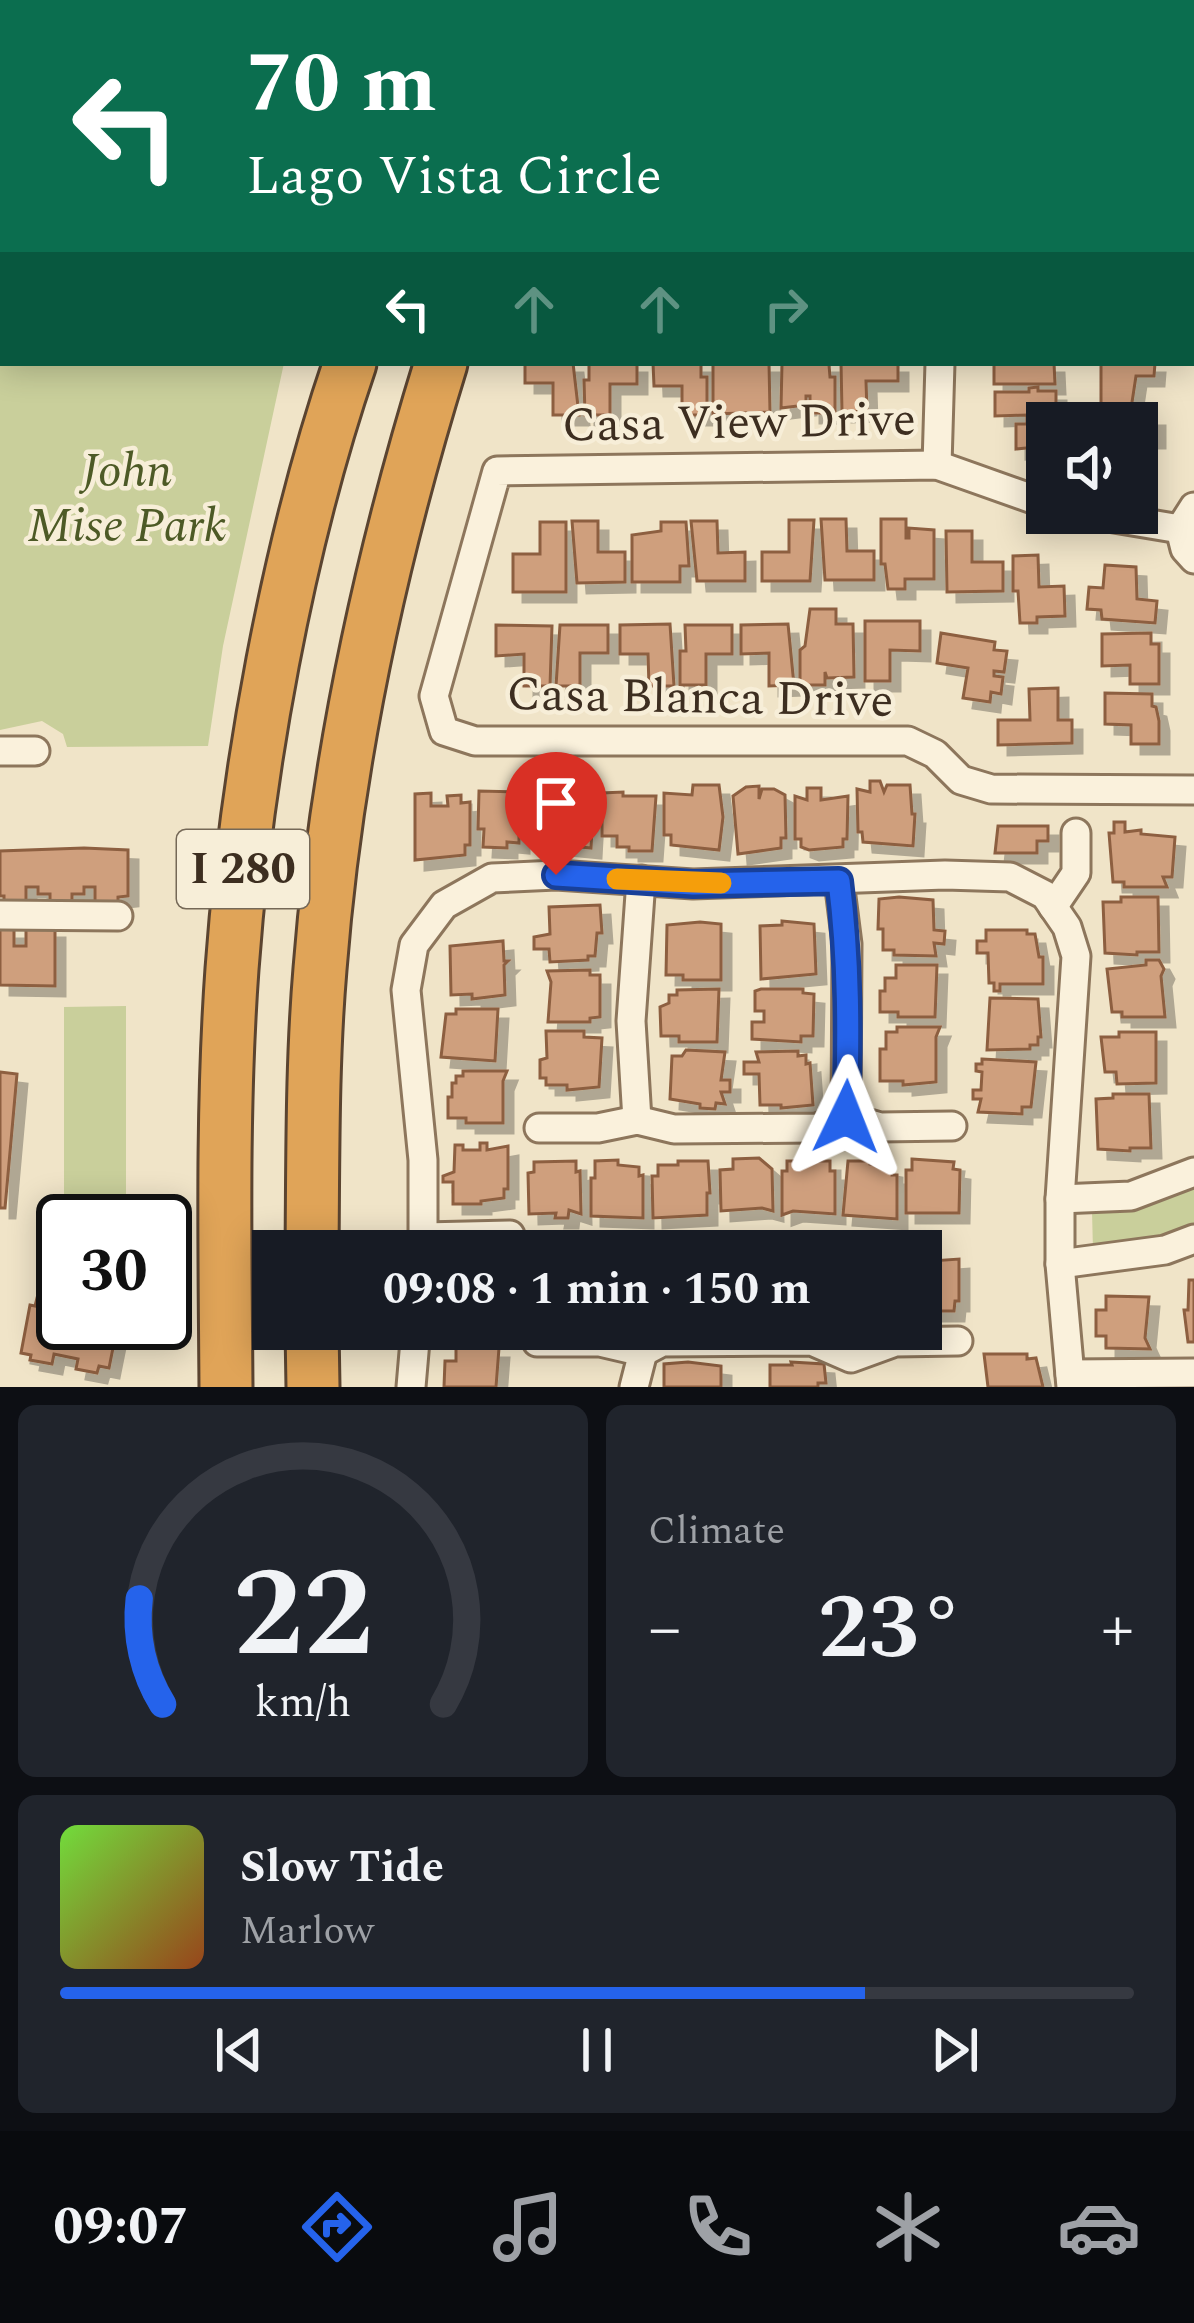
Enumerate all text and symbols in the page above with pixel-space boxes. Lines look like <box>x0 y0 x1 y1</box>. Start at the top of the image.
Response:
text: 70 m <box>246 21 437 149</box>
icon: left <box>48 48 204 204</box>
text: Lago Vista Circle <box>246 136 662 218</box>
icon: left <box>375 276 441 342</box>
icon: ahead <box>501 276 567 342</box>
icon: ahead <box>627 276 693 342</box>
icon: right <box>753 276 819 342</box>
street label: Casa View Drive <box>561 383 917 463</box>
map controls <box>1026 402 1158 534</box>
button: sound <box>1026 402 1158 534</box>
park label: John Mise Park <box>28 435 226 563</box>
street label: Casa Blanca Drive <box>506 658 894 738</box>
pin <box>505 752 607 875</box>
icon: arrive <box>523 770 589 836</box>
road number: I 280 <box>177 830 309 908</box>
position arrow <box>783 1054 909 1180</box>
speed limit sign: 30 <box>36 1194 192 1350</box>
text: 09:08 · 1 min · 150 m <box>383 1255 811 1324</box>
text: Climate <box>648 1502 785 1561</box>
text: 22 <box>233 1521 373 1711</box>
text: 23° <box>818 1561 964 1698</box>
text: − <box>648 1579 681 1680</box>
text: + <box>1101 1579 1134 1680</box>
text: km/h <box>255 1671 351 1736</box>
text: Slow Tide <box>240 1833 444 1902</box>
text: Marlow <box>240 1902 374 1961</box>
icon: previous <box>206 2017 272 2083</box>
icon: pause <box>564 2017 630 2083</box>
icon: next <box>922 2017 988 2083</box>
icon: directions <box>295 2185 379 2269</box>
icon: music <box>486 2185 570 2269</box>
icon: phone <box>676 2185 760 2269</box>
icon: climate <box>866 2185 950 2269</box>
icon: car <box>1057 2185 1141 2269</box>
text: 09:07 <box>53 2186 189 2268</box>

